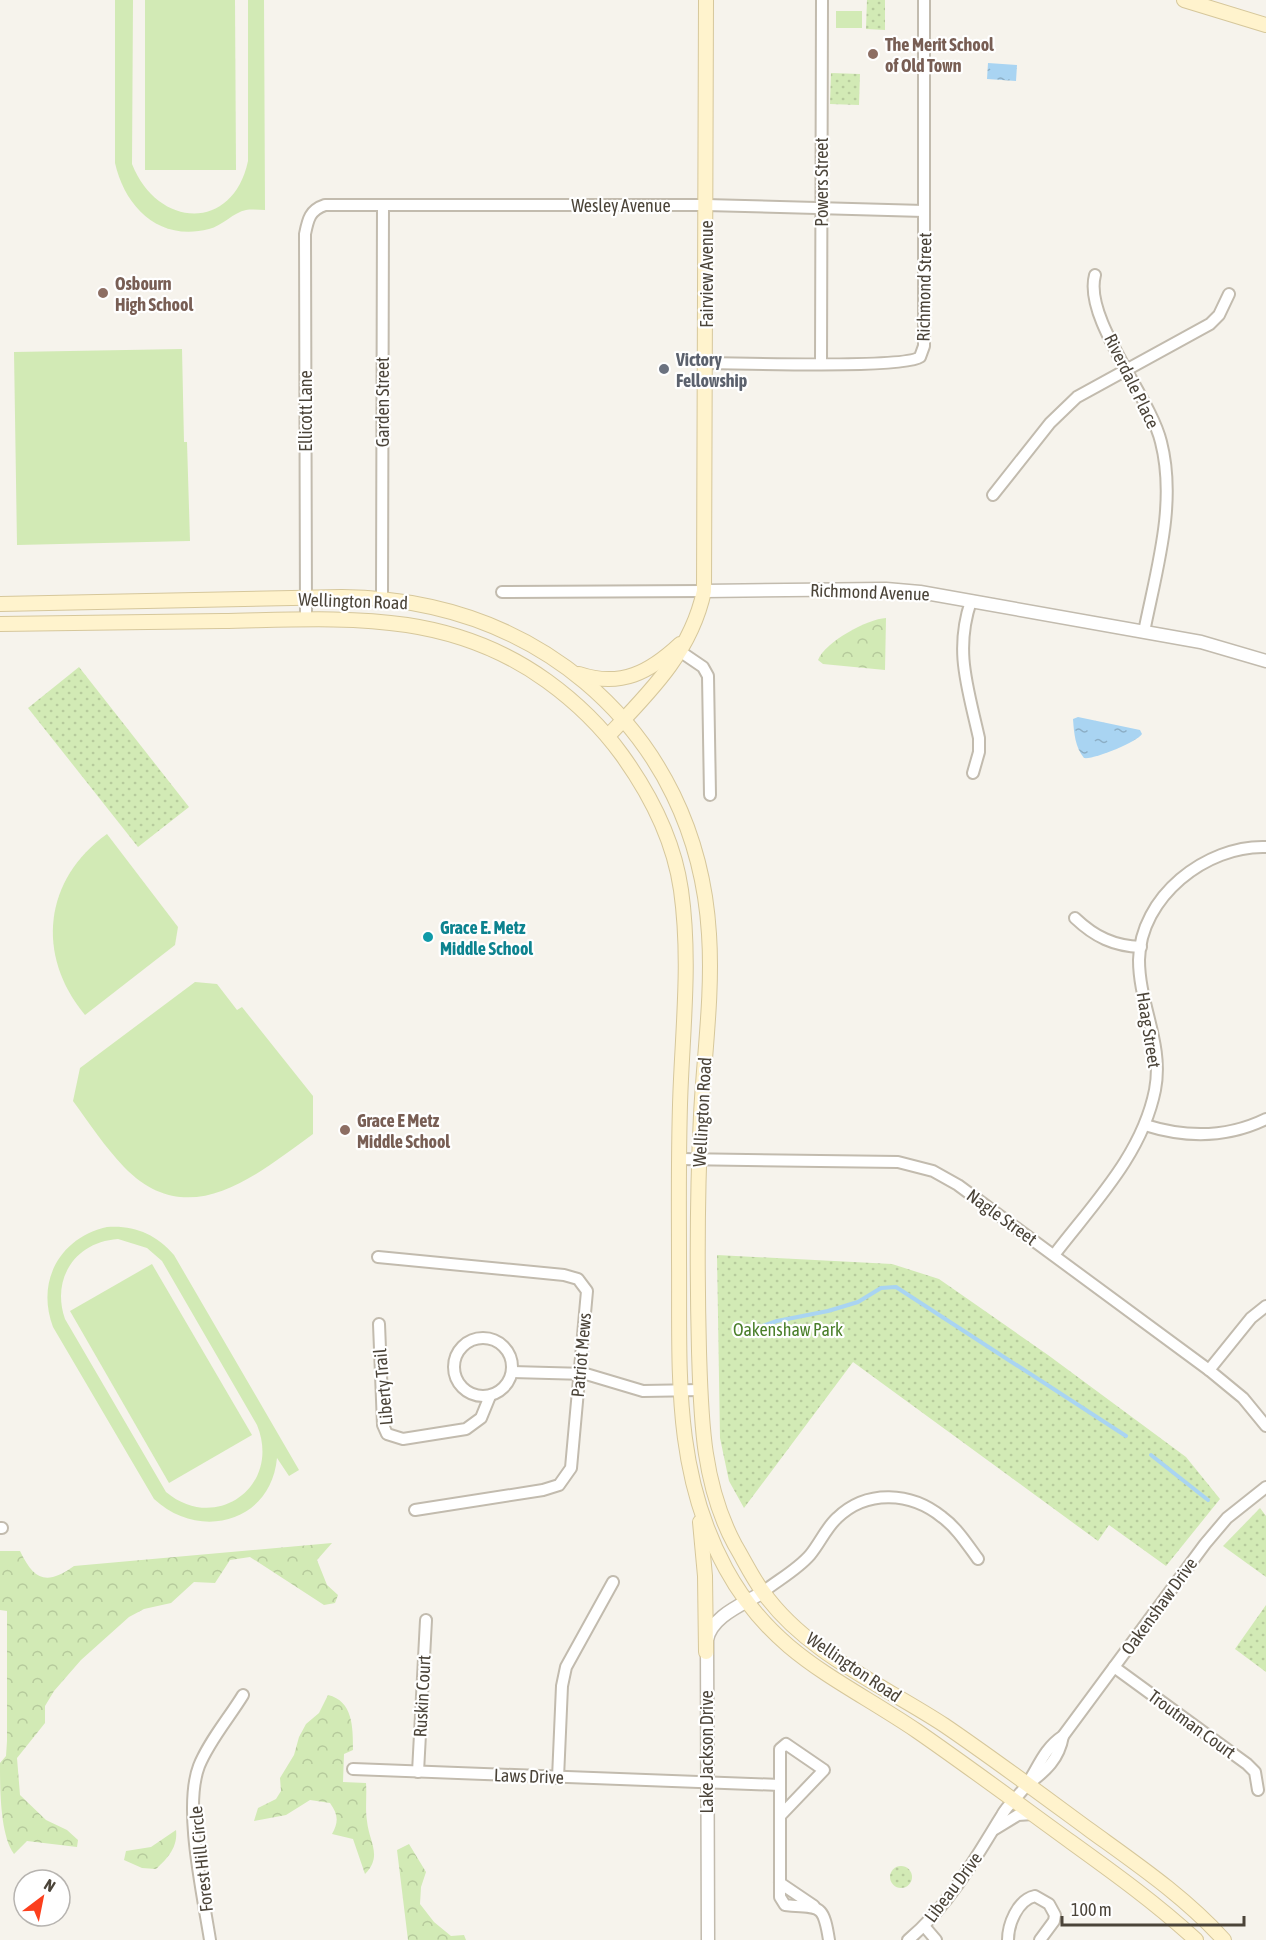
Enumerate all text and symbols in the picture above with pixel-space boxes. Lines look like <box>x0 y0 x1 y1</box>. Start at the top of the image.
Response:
place label: The Merit School of Old Town <box>885 34 994 76</box>
marker: The Merit School of Old Town <box>866 47 880 61</box>
street label: Powers Street <box>811 137 832 227</box>
street label: Wesley Avenue <box>571 195 671 216</box>
street label: Fairview Avenue <box>696 220 717 328</box>
street label: Richmond Street <box>913 232 935 342</box>
place label: Osbourn High School <box>115 273 193 315</box>
marker: Osbourn High School <box>96 286 110 300</box>
street label: Riverdale Place <box>1100 330 1164 432</box>
place label: Victory Fellowship <box>675 349 747 391</box>
street label: Garden Street <box>372 357 393 447</box>
marker: Victory Fellowship <box>657 362 671 376</box>
street label: Ellicott Lane <box>295 370 316 452</box>
street label: Richmond Avenue <box>810 579 930 605</box>
street label: Wellington Road <box>298 589 408 613</box>
place label: Grace E. Metz Middle School <box>440 917 533 959</box>
marker: Grace E. Metz Middle School <box>421 930 435 944</box>
street label: Haag Street <box>1133 990 1165 1070</box>
street label: Wellington Road <box>689 1057 715 1167</box>
place label: Grace E Metz Middle School <box>357 1110 450 1152</box>
marker: Grace E Metz Middle School <box>338 1123 352 1137</box>
street label: Nagle Street <box>963 1185 1041 1249</box>
street label: Patriot Mews <box>567 1312 595 1398</box>
park label: Oakenshaw Park <box>733 1319 843 1340</box>
street label: Liberty Trail <box>369 1347 397 1426</box>
street label: Oakenshaw Drive <box>1117 1553 1201 1659</box>
street label: Wellington Road <box>803 1628 905 1706</box>
street label: Ruskin Court <box>409 1654 435 1738</box>
street label: Troutman Court <box>1144 1685 1240 1763</box>
street label: Lake Jackson Drive <box>696 1690 717 1814</box>
street label: Laws Drive <box>494 1764 564 1788</box>
street label: Forest Hill Circle <box>185 1805 217 1913</box>
street label: Libeau Drive <box>920 1848 986 1926</box>
north arrow <box>12 1868 72 1928</box>
text: N <box>41 1875 59 1895</box>
scale bar <box>1062 1889 1244 1927</box>
text: 100 m <box>1071 1899 1112 1920</box>

